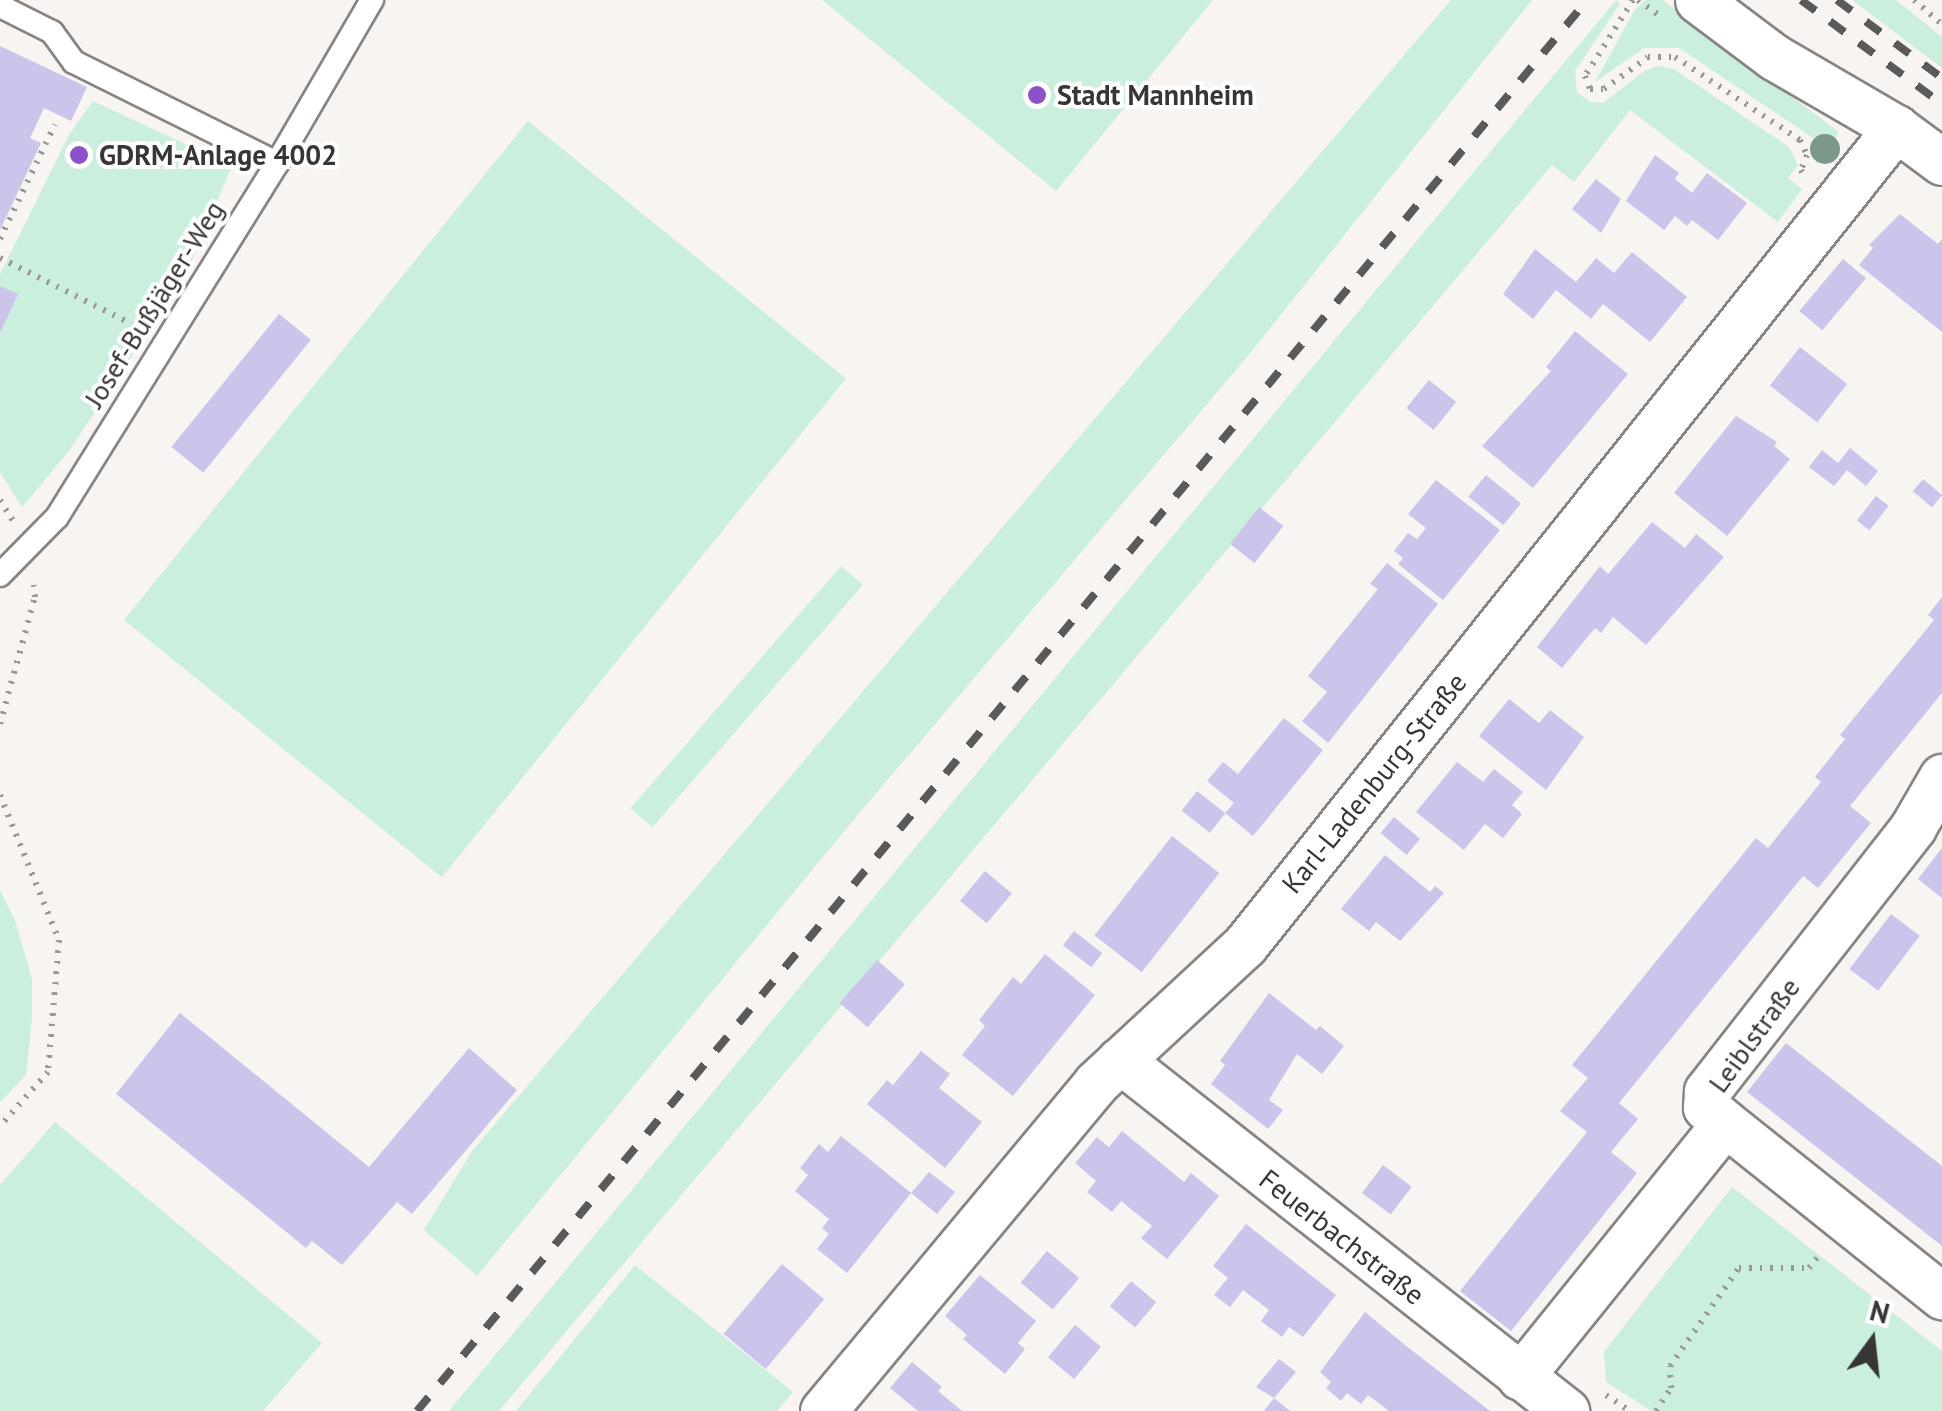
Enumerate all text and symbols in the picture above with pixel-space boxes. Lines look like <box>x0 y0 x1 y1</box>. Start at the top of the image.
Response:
place label: Stadt Mannheim <box>1057 78 1254 112</box>
marker: Stadt Mannheim <box>1026 84 1048 106</box>
place label: GDRM-Anlage 4002 <box>99 138 337 172</box>
marker: GDRM-Anlage 4002 <box>68 144 90 166</box>
street label: Josef-Bußjäger-Weg <box>77 194 231 414</box>
street label: Karl-Ladenburg-Straße <box>1275 666 1473 900</box>
street label: Leiblstraße <box>1701 971 1807 1099</box>
street label: Feuerbachstraße <box>1253 1162 1431 1312</box>
north arrow <box>1822 1291 1922 1391</box>
text: N <box>1866 1291 1894 1332</box>

